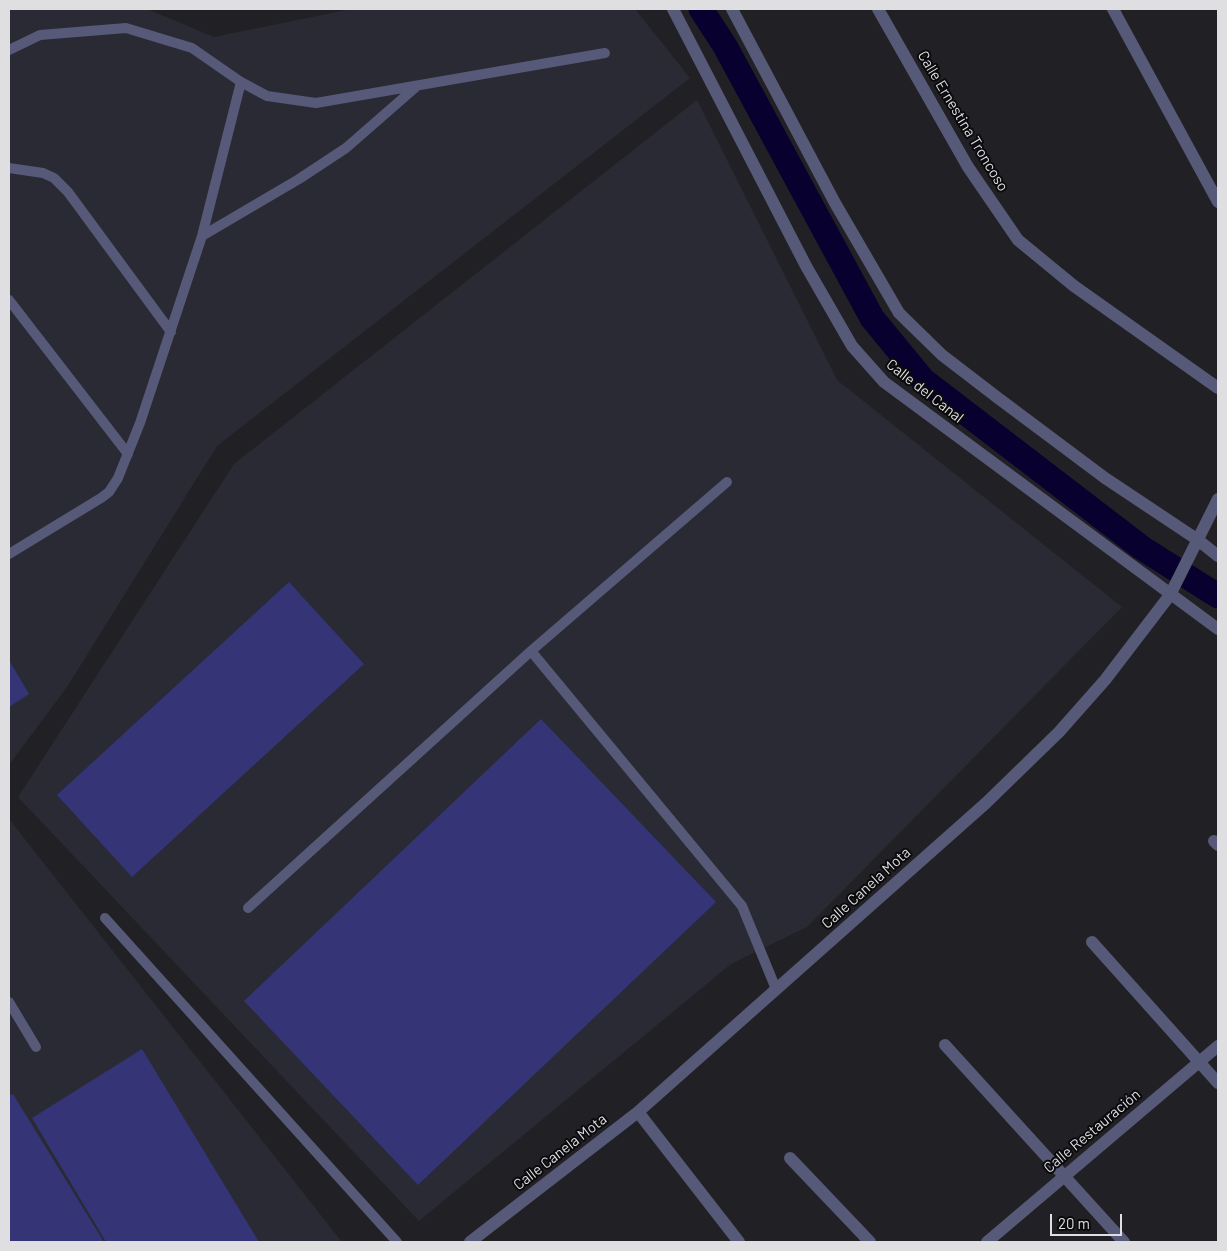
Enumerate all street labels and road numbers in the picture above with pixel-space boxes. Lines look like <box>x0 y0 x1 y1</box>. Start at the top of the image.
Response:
street label: Calle Ernestina Troncoso <box>914 47 1012 195</box>
street label: Calle del Canal <box>883 355 967 427</box>
street label: Calle Canela Mota <box>818 843 914 933</box>
street label: Calle Restauración <box>1040 1085 1144 1177</box>
street label: Calle Canela Mota <box>510 1110 610 1194</box>

